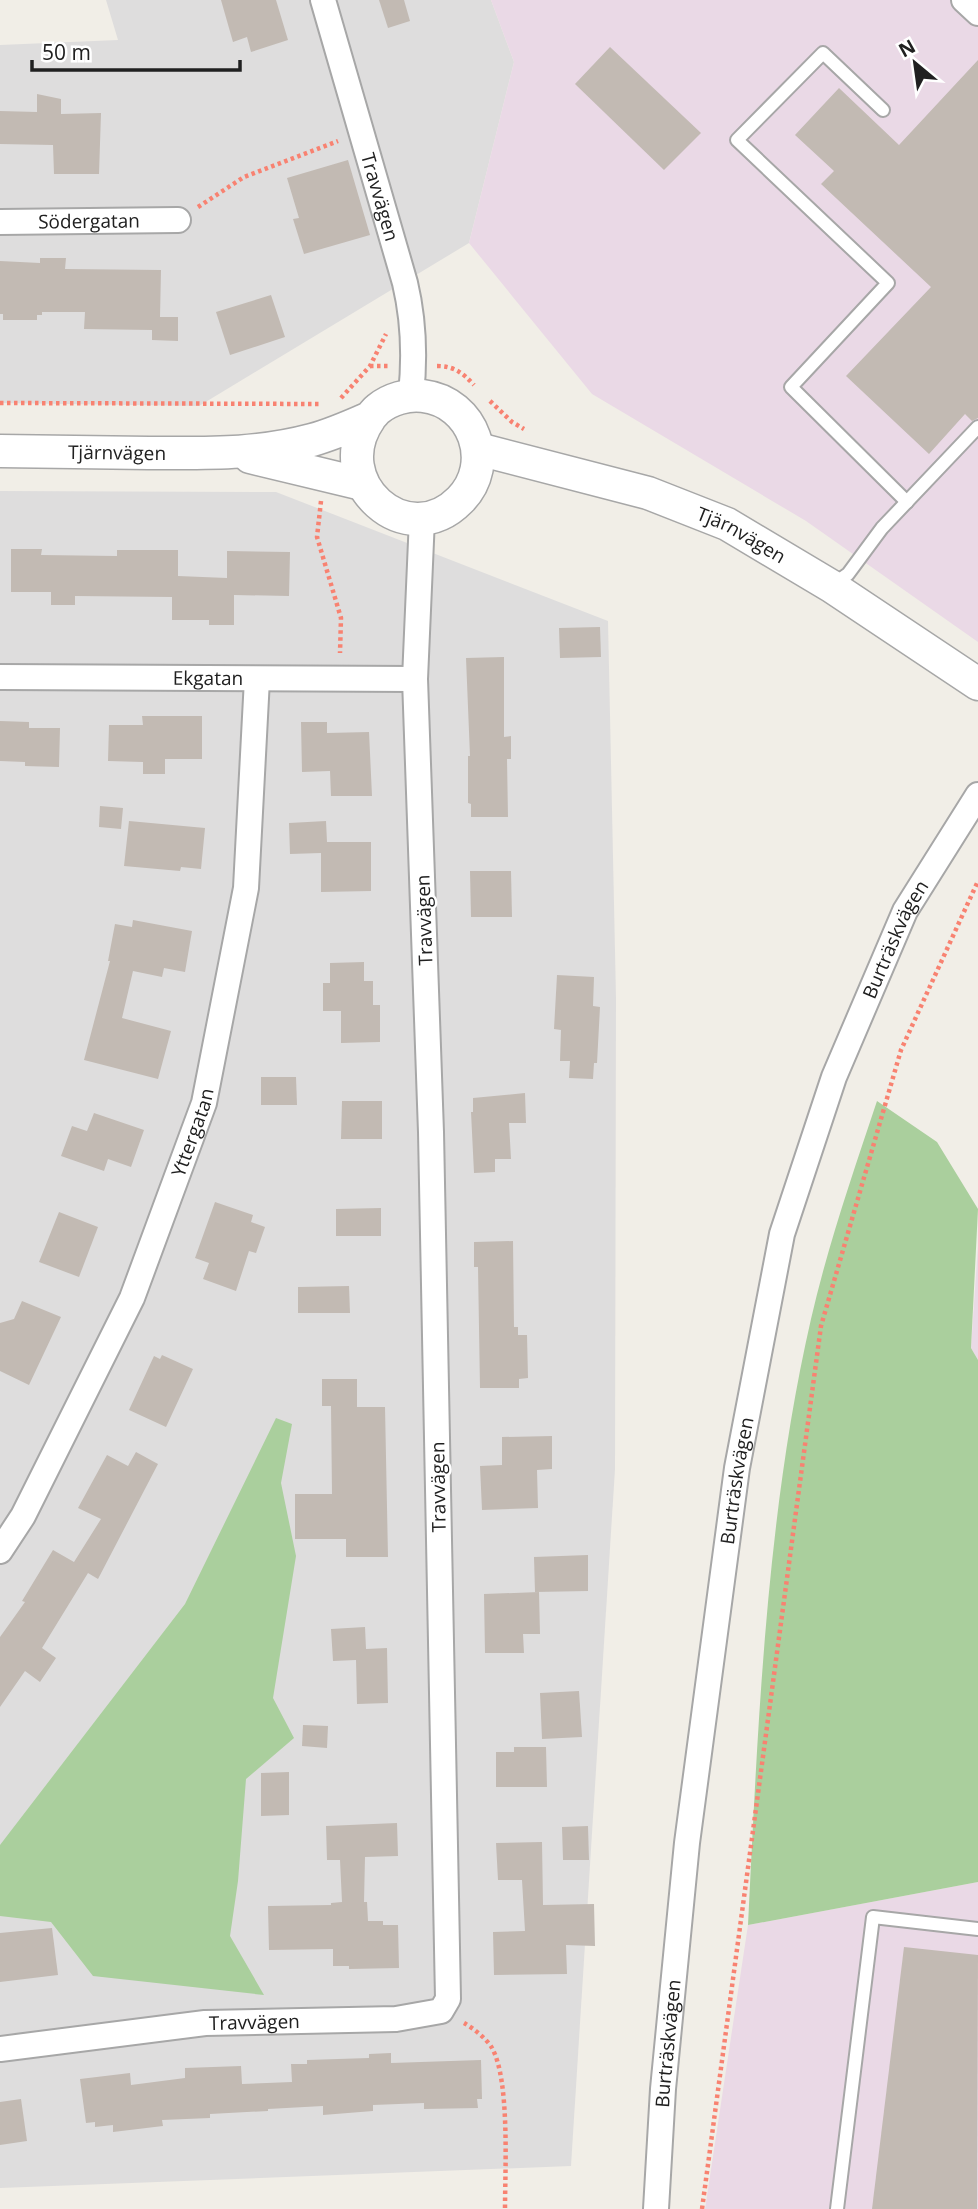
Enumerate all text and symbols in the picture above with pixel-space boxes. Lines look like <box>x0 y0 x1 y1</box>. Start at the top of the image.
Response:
scale bar <box>32 28 240 72</box>
north arrow <box>880 28 950 98</box>
text: N <box>894 33 920 63</box>
text: 50 m <box>42 38 91 66</box>
street label: Travvägen <box>355 150 405 244</box>
street label: Södergatan <box>38 207 140 235</box>
street label: Tjärnvägen <box>68 439 166 466</box>
street label: Tjärnvägen <box>693 500 791 569</box>
street label: Ekgatan <box>173 665 243 691</box>
street label: Travvägen <box>409 874 439 966</box>
street label: Burträskvägen <box>856 875 934 1003</box>
street label: Yttergatan <box>165 1086 220 1180</box>
street label: Burträskvägen <box>714 1415 760 1546</box>
street label: Travvägen <box>424 1441 452 1533</box>
street label: Burträskvägen <box>649 1978 687 2108</box>
street label: Travvägen <box>209 2008 300 2036</box>

